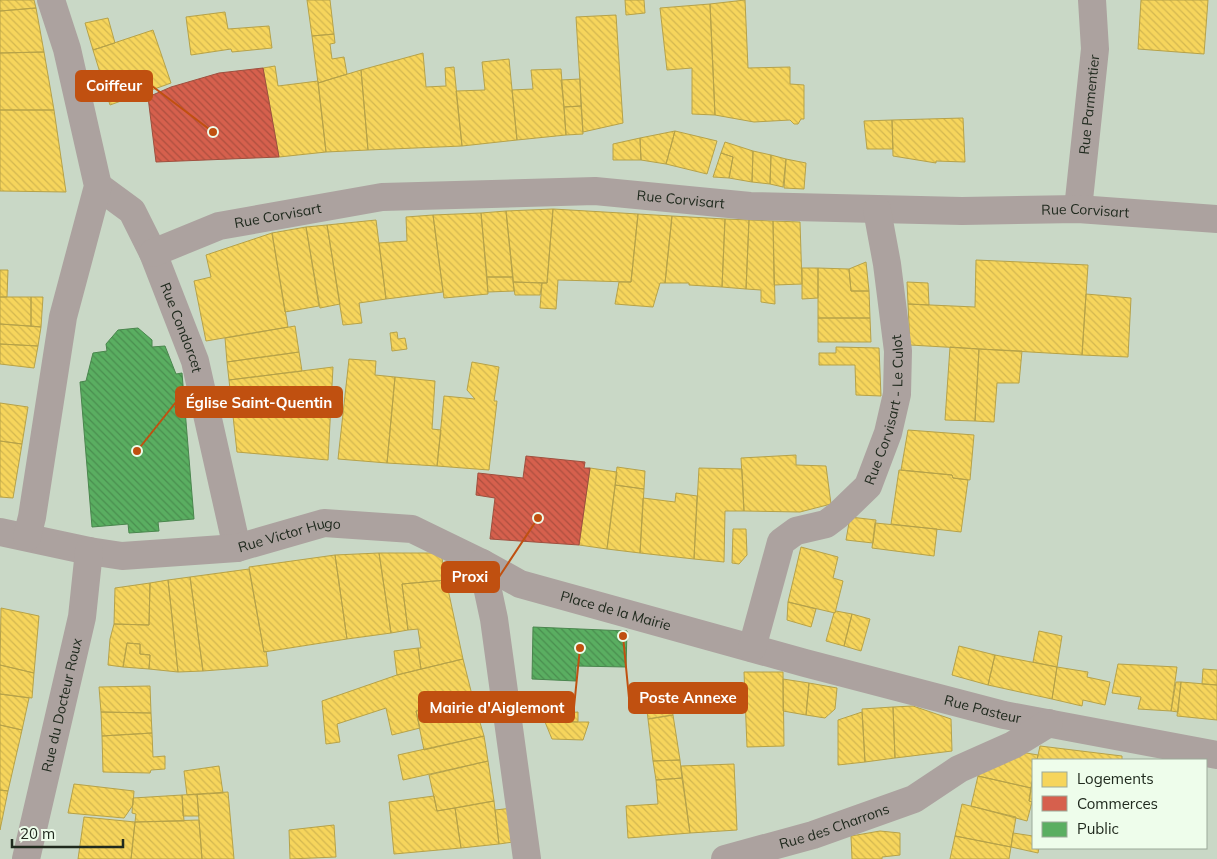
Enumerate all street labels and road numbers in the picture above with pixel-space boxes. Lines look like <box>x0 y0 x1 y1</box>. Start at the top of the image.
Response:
street label: Rue Parmentier <box>1075 53 1103 155</box>
street label: Rue Corvisart <box>636 186 725 213</box>
street label: Rue Corvisart <box>233 199 323 232</box>
street label: Rue Corvisart <box>1041 200 1130 222</box>
street label: Rue Condorcet <box>156 280 206 374</box>
street label: Rue Corvisart - Le Culot <box>860 334 907 487</box>
street label: Rue Victor Hugo <box>236 514 341 556</box>
street label: Place de la Mairie <box>558 587 673 634</box>
street label: Rue du Docteur Roux <box>37 636 86 774</box>
street label: Rue Pasteur <box>942 691 1024 727</box>
street label: Rue des Charrons <box>777 800 892 853</box>

